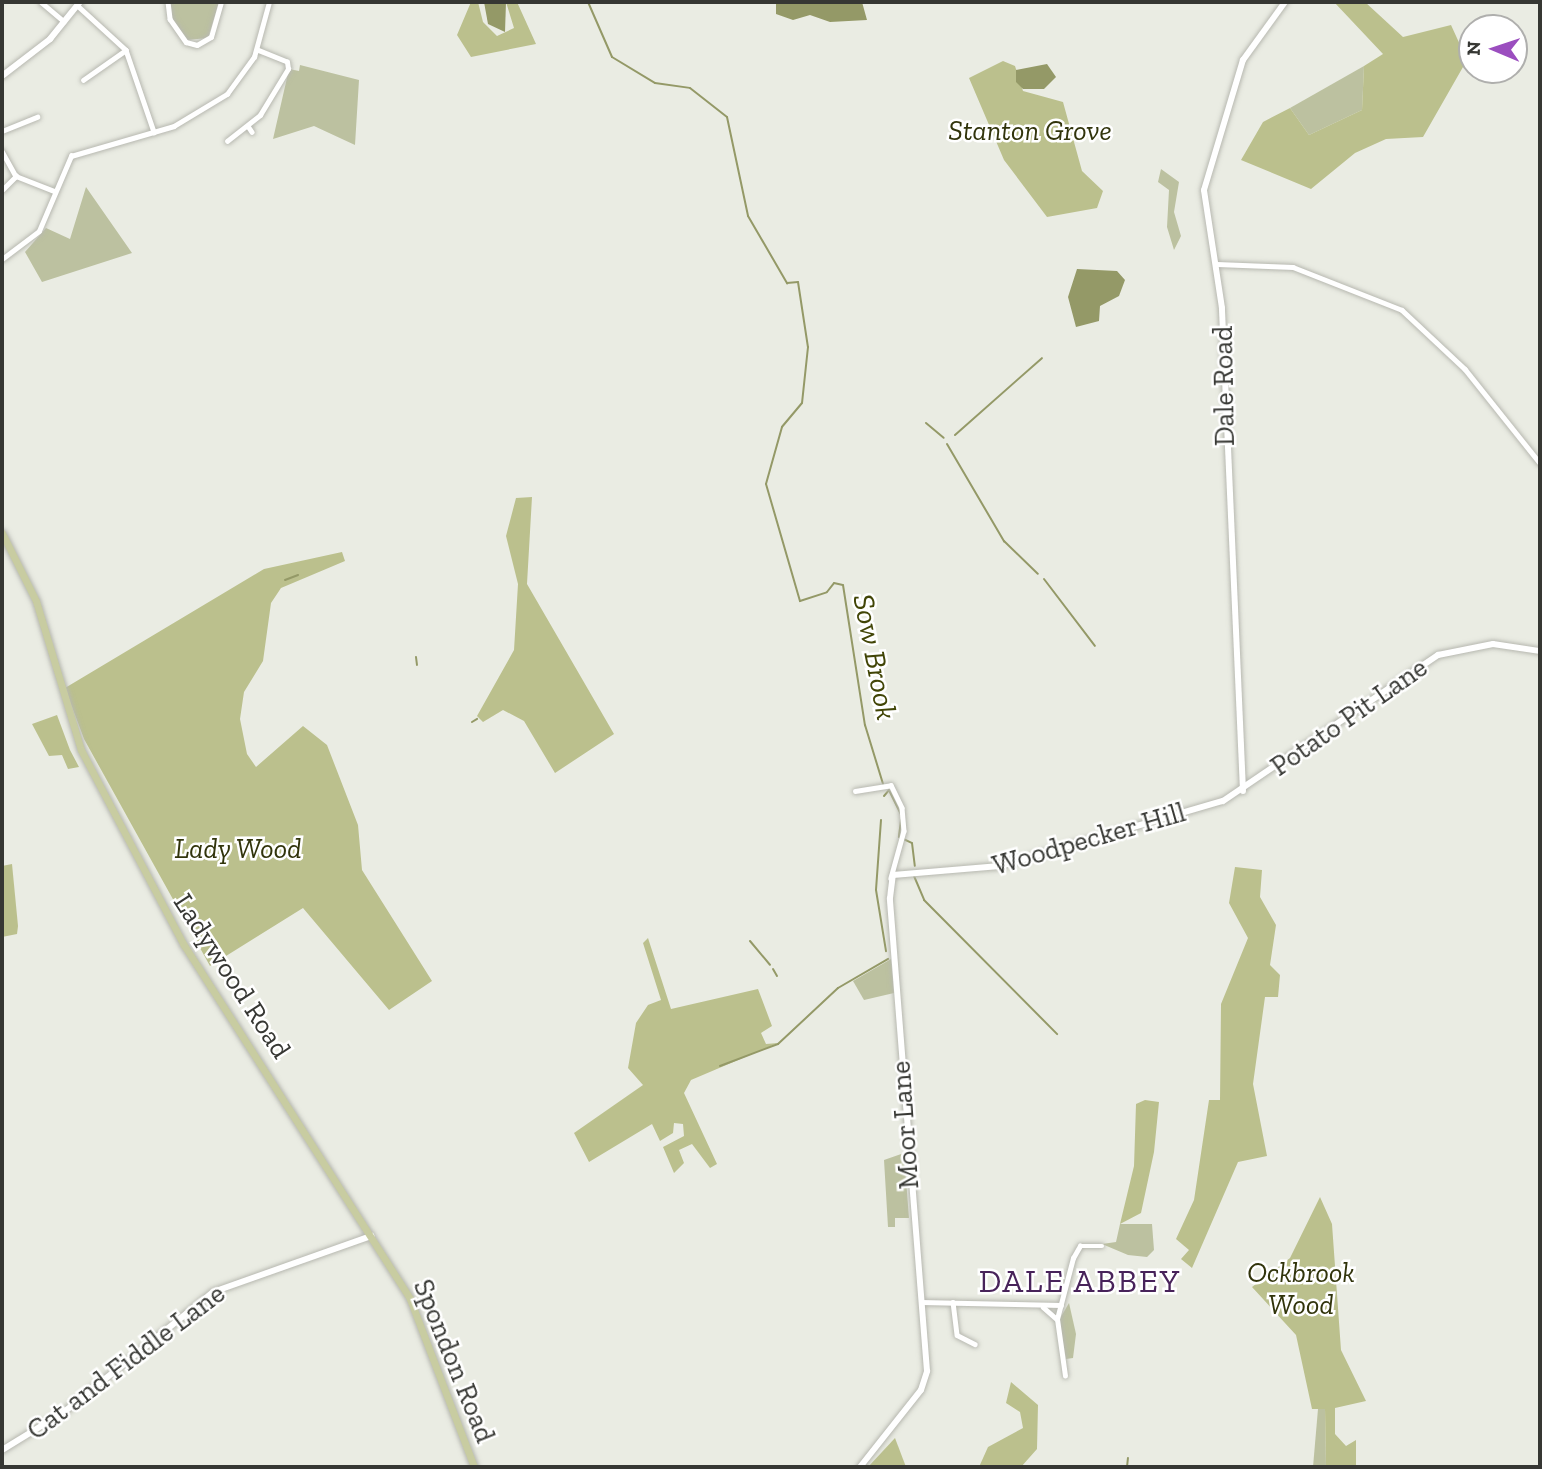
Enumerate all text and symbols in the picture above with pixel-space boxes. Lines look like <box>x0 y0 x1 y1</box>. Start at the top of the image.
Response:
north arrow <box>1458 14 1528 84</box>
text: N <box>1462 41 1485 56</box>
park label: Stanton Grove <box>948 114 1112 148</box>
street label: Dale Road <box>1206 326 1242 446</box>
water label: Sow Brook <box>845 591 905 723</box>
street label: Potato Pit Lane <box>1264 651 1434 783</box>
street label: Woodpecker Hill <box>988 795 1190 883</box>
park label: Lady Wood <box>174 832 302 866</box>
street label: Ladywood Road <box>166 887 298 1065</box>
street label: Moor Lane <box>884 1060 926 1190</box>
park label: Ockbrook Wood <box>1247 1256 1355 1322</box>
district label: DALE ABBEY <box>979 1262 1181 1300</box>
street label: Spondon Road <box>406 1274 502 1448</box>
street label: Cat and Fiddle Lane <box>21 1277 231 1447</box>

